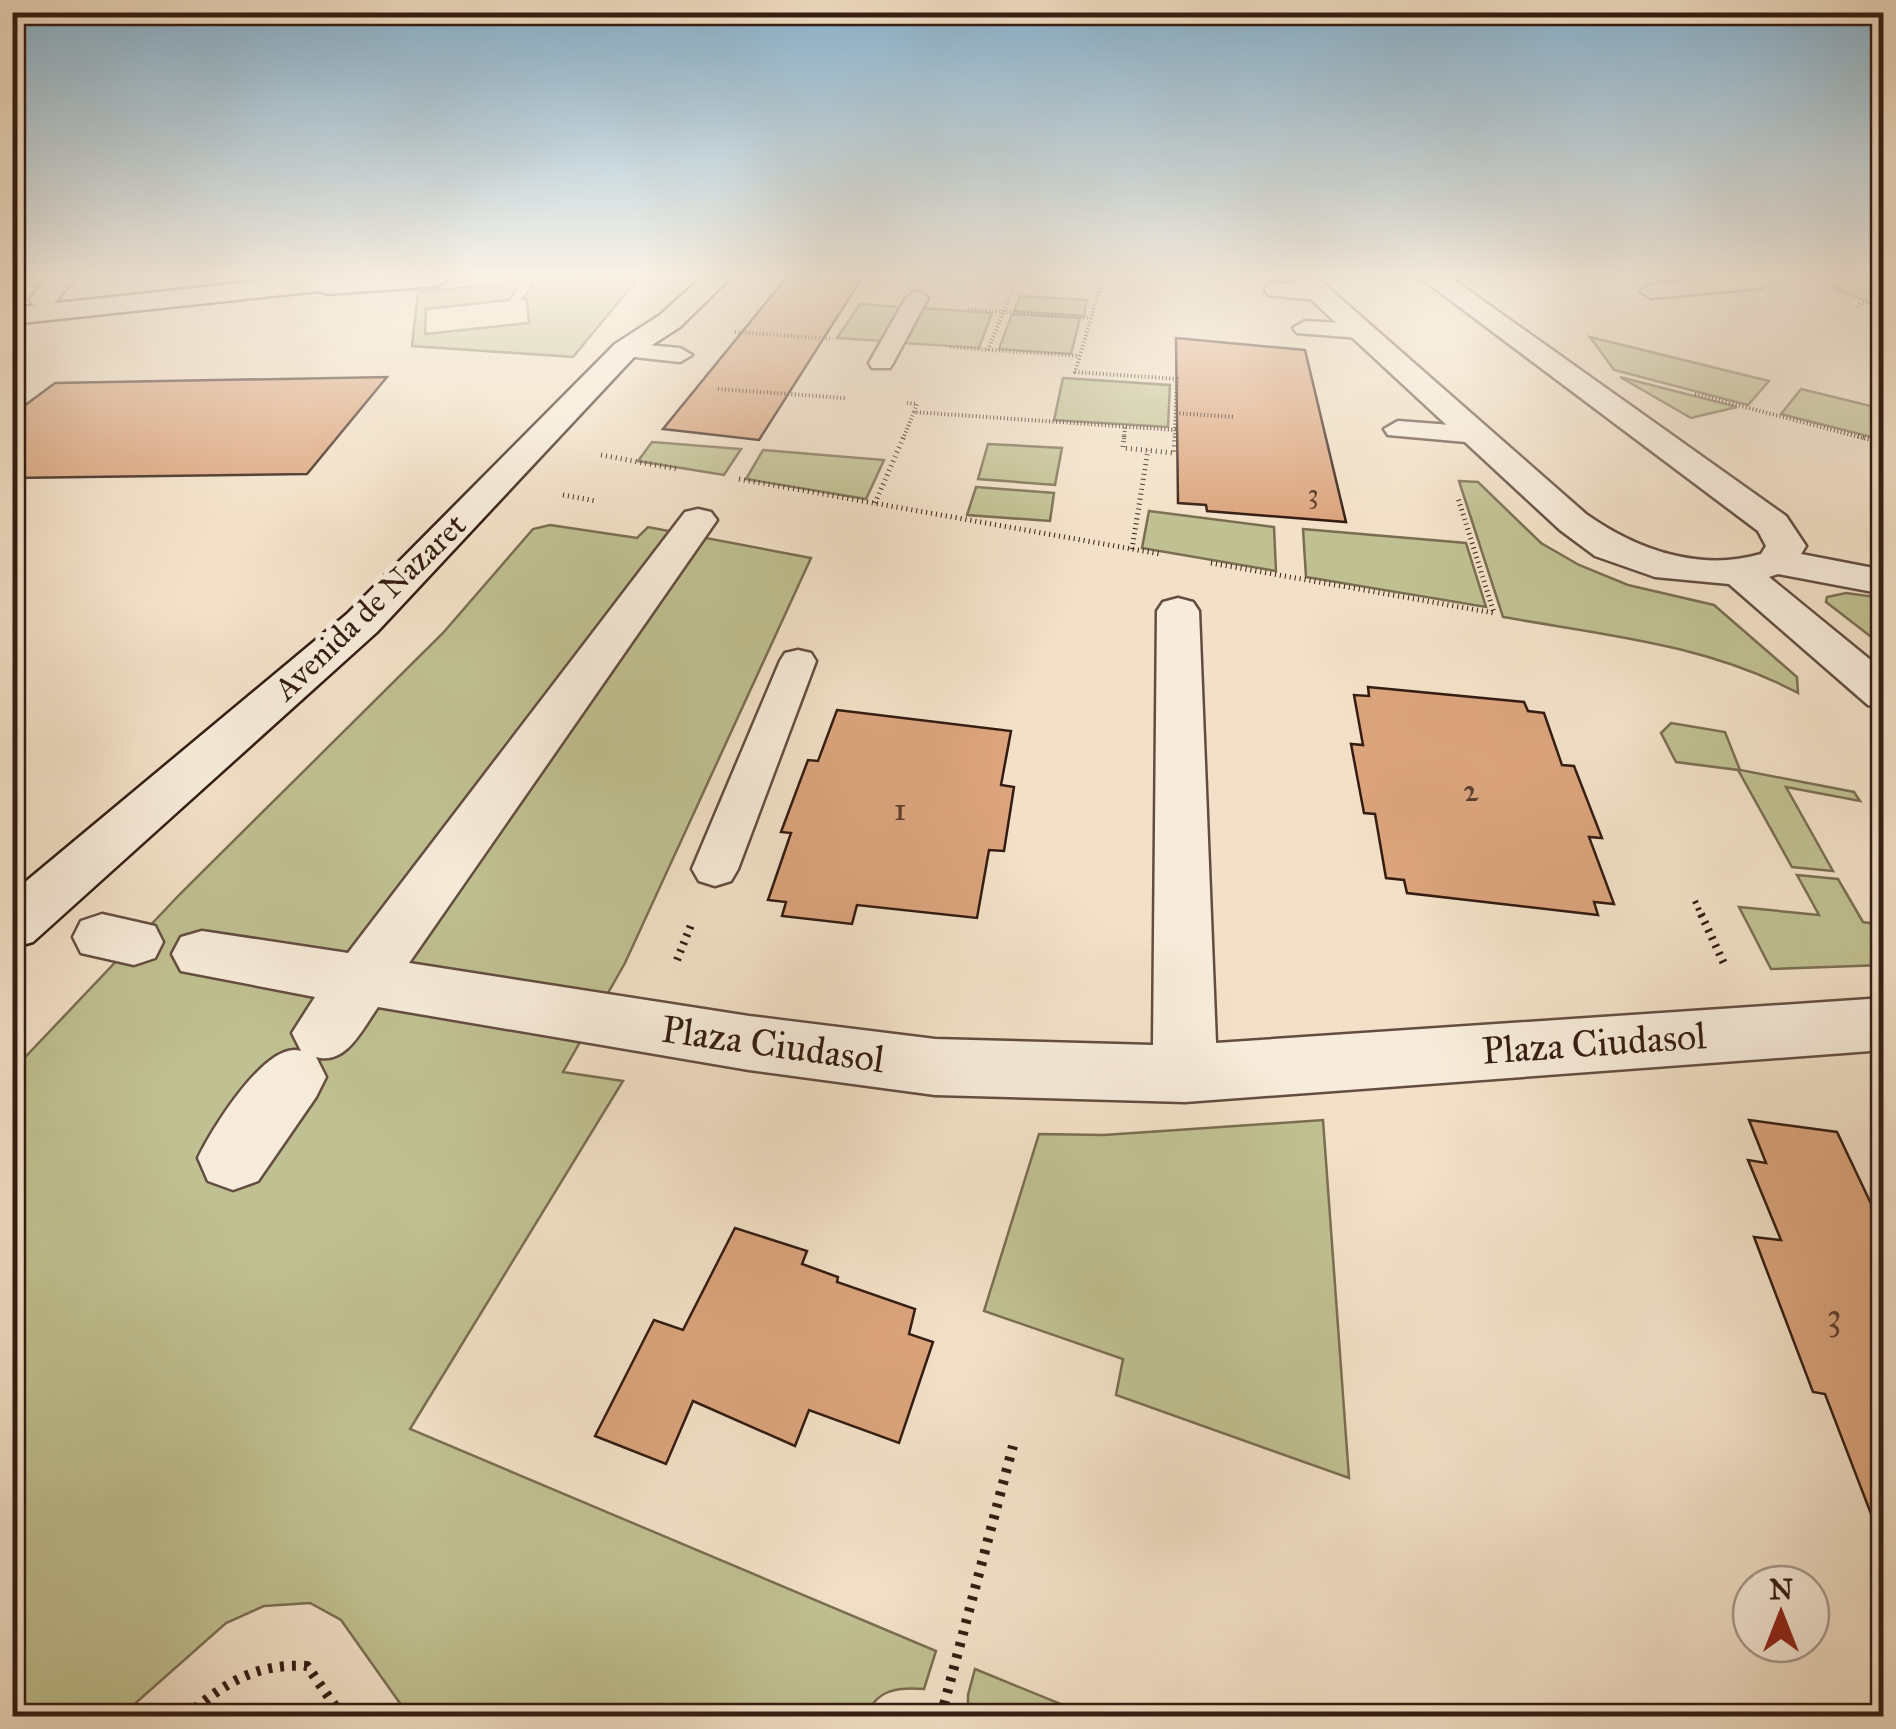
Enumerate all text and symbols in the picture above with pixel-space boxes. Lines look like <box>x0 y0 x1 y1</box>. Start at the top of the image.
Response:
house number: 3 <box>1307 476 1319 511</box>
street label: Avenida de Nazaret <box>264 505 474 710</box>
house number: 2 <box>1463 771 1479 810</box>
house number: 1 <box>894 790 906 829</box>
street label: Plaza Ciudasol <box>659 1006 888 1083</box>
street label: Plaza Ciudasol <box>1480 1012 1708 1074</box>
house number: 3 <box>1826 1293 1842 1339</box>
north arrow <box>1731 1564 1831 1664</box>
text: N <box>1769 1572 1793 1607</box>

